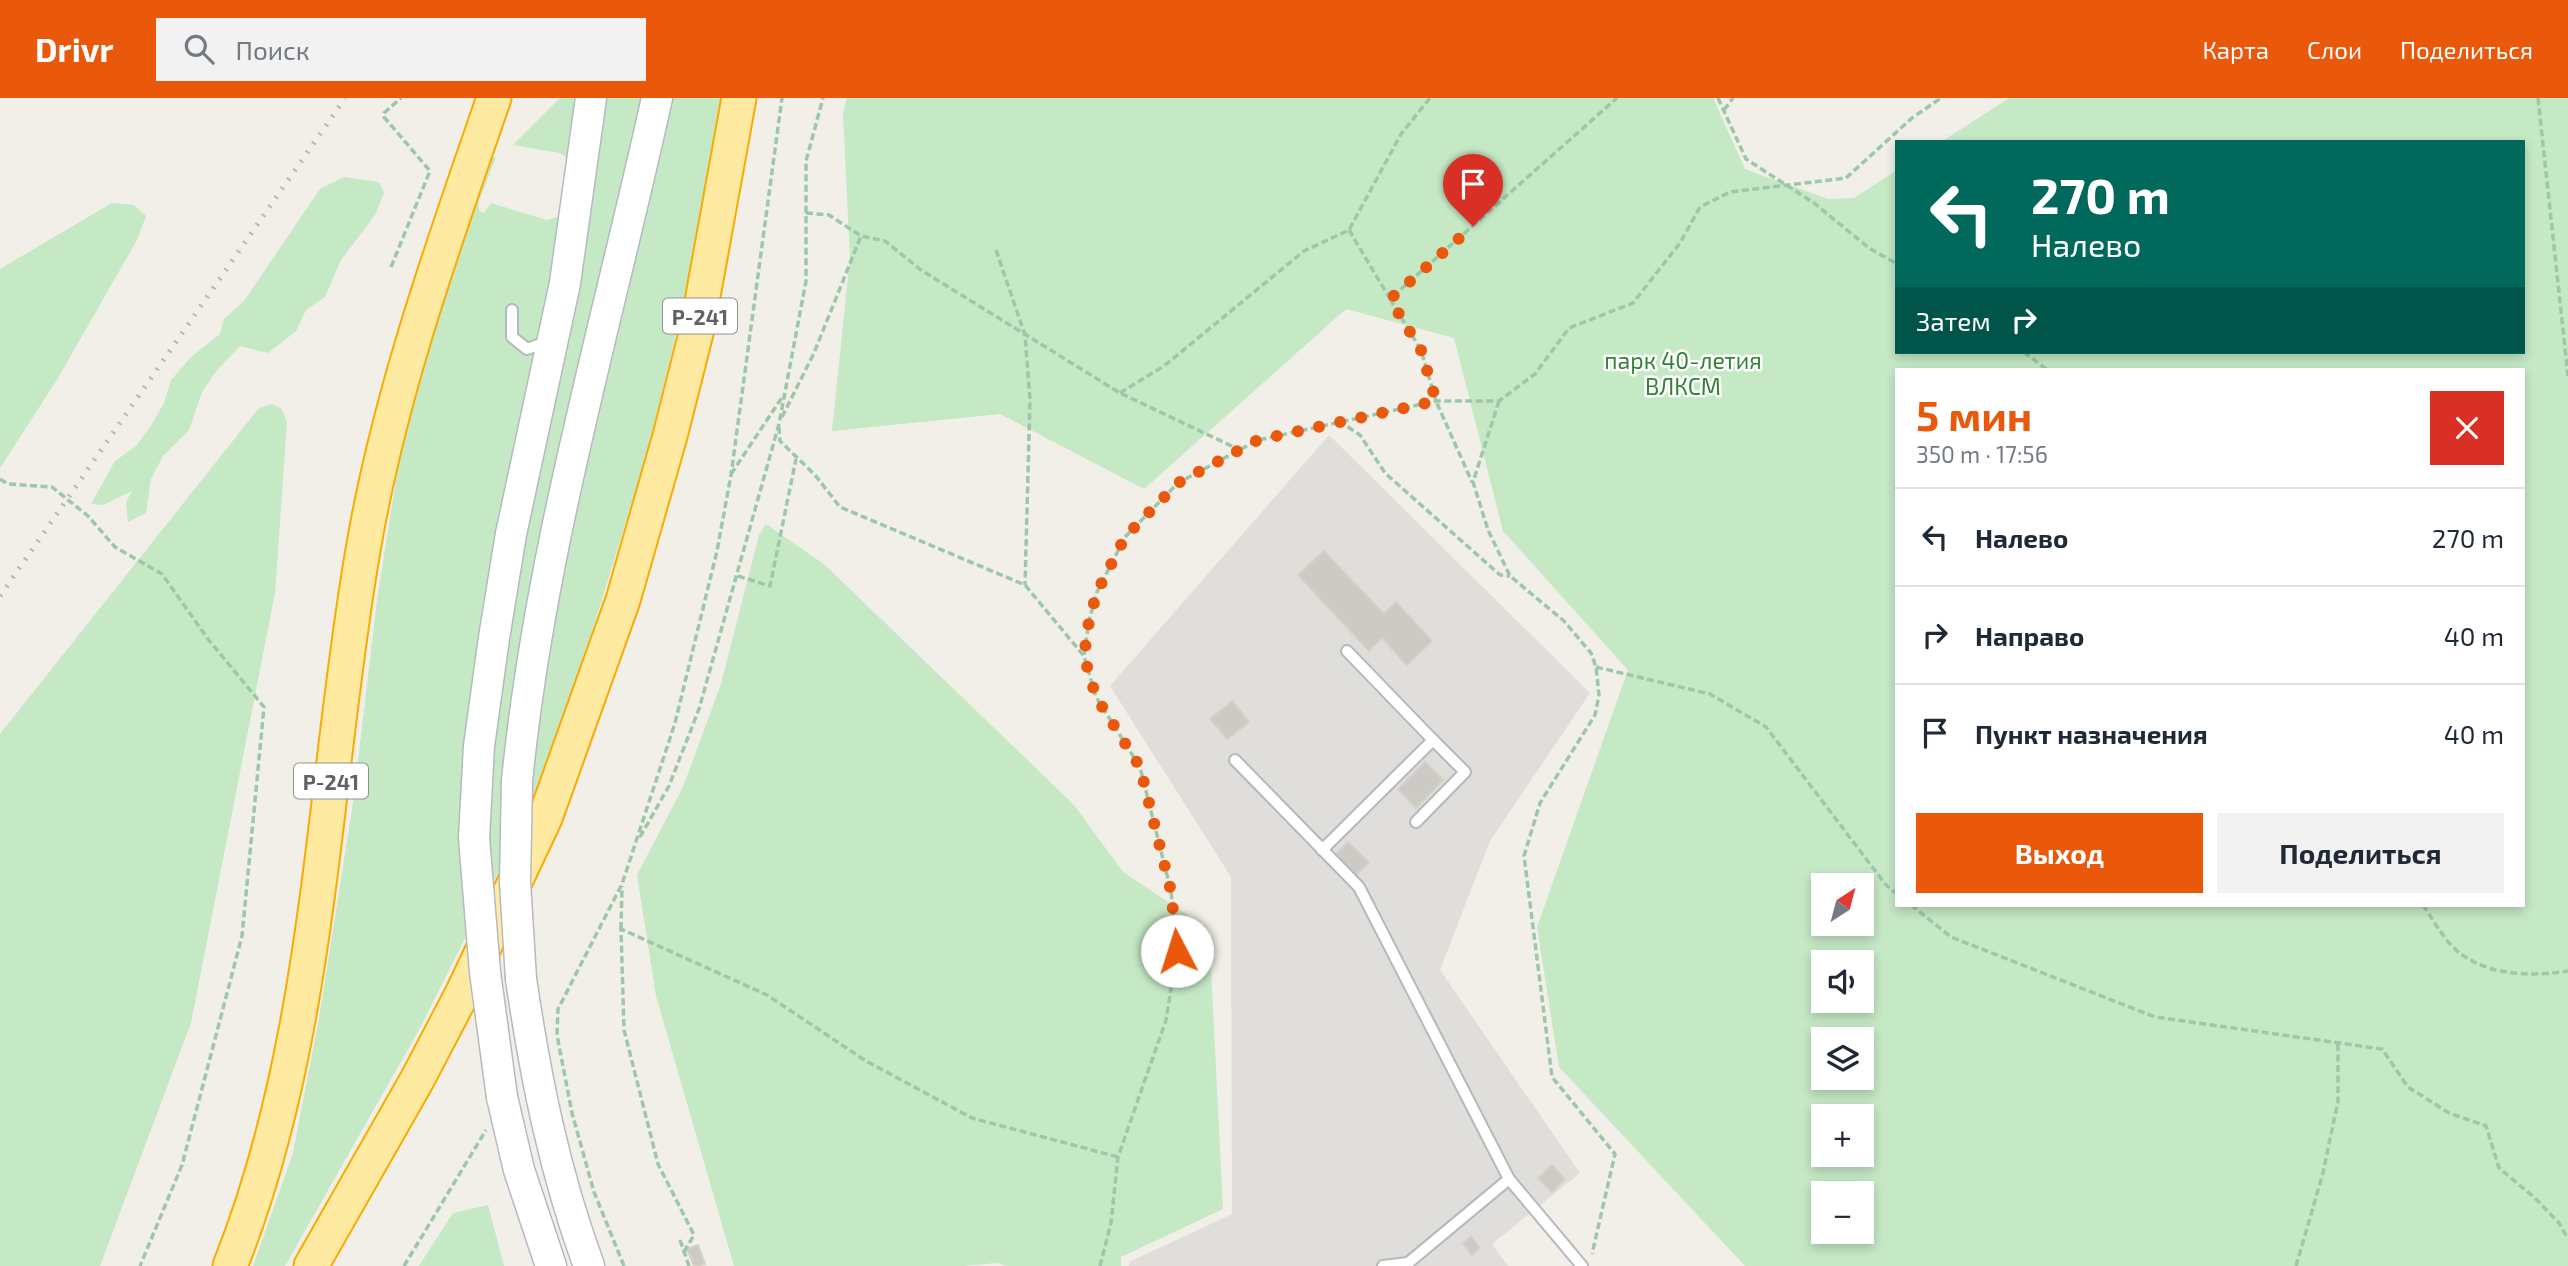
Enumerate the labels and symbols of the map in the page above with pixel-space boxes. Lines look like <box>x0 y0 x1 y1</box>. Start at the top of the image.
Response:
pin <box>1443 154 1503 226</box>
road number: Р-241 <box>663 298 737 333</box>
park label: парк 40-летия ВЛКСМ <box>1604 346 1762 400</box>
road number: Р-241 <box>294 764 368 798</box>
north arrow <box>1811 873 1874 936</box>
position arrow <box>1140 914 1214 988</box>

